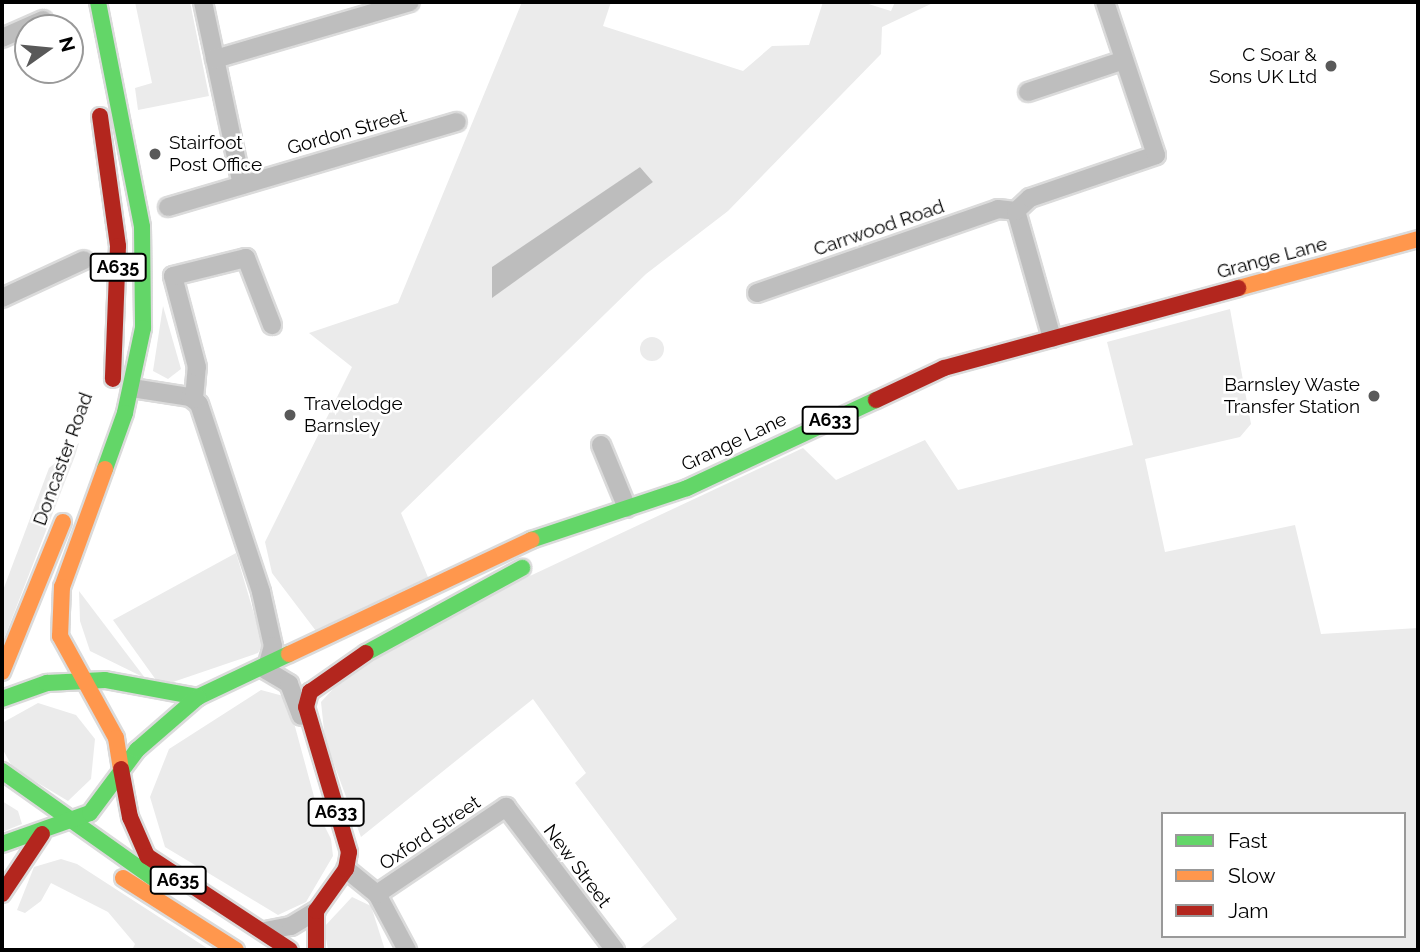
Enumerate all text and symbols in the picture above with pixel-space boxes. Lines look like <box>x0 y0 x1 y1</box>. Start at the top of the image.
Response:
north arrow <box>14 14 84 84</box>
text: N <box>55 34 80 54</box>
place label: C Soar & Sons UK Ltd <box>1209 44 1317 88</box>
marker: C Soar & Sons UK Ltd <box>1323 58 1339 74</box>
street label: Gordon Street <box>285 104 409 160</box>
place label: Stairfoot Post Office <box>169 132 262 176</box>
marker: Stairfoot Post Office <box>147 146 163 162</box>
street label: Carrwood Road <box>811 195 947 261</box>
street label: Grange Lane <box>1214 232 1330 284</box>
road number: A635 <box>88 253 148 282</box>
place label: Barnsley Waste Transfer Station <box>1223 374 1360 418</box>
marker: Barnsley Waste Transfer Station <box>1366 388 1382 404</box>
street label: Doncaster Road <box>28 389 98 529</box>
place label: Travelodge Barnsley <box>304 393 403 437</box>
road number: A633 <box>800 406 860 434</box>
marker: Travelodge Barnsley <box>282 407 298 423</box>
street label: Grange Lane <box>678 408 790 476</box>
street label: Oxford Street <box>375 791 485 875</box>
road number: A633 <box>306 798 366 826</box>
legend <box>1161 812 1406 938</box>
street label: New Street <box>538 820 616 912</box>
text: Fast <box>1228 828 1268 853</box>
text: Slow <box>1228 863 1276 888</box>
road number: A635 <box>148 866 208 894</box>
text: Jam <box>1228 898 1269 923</box>

